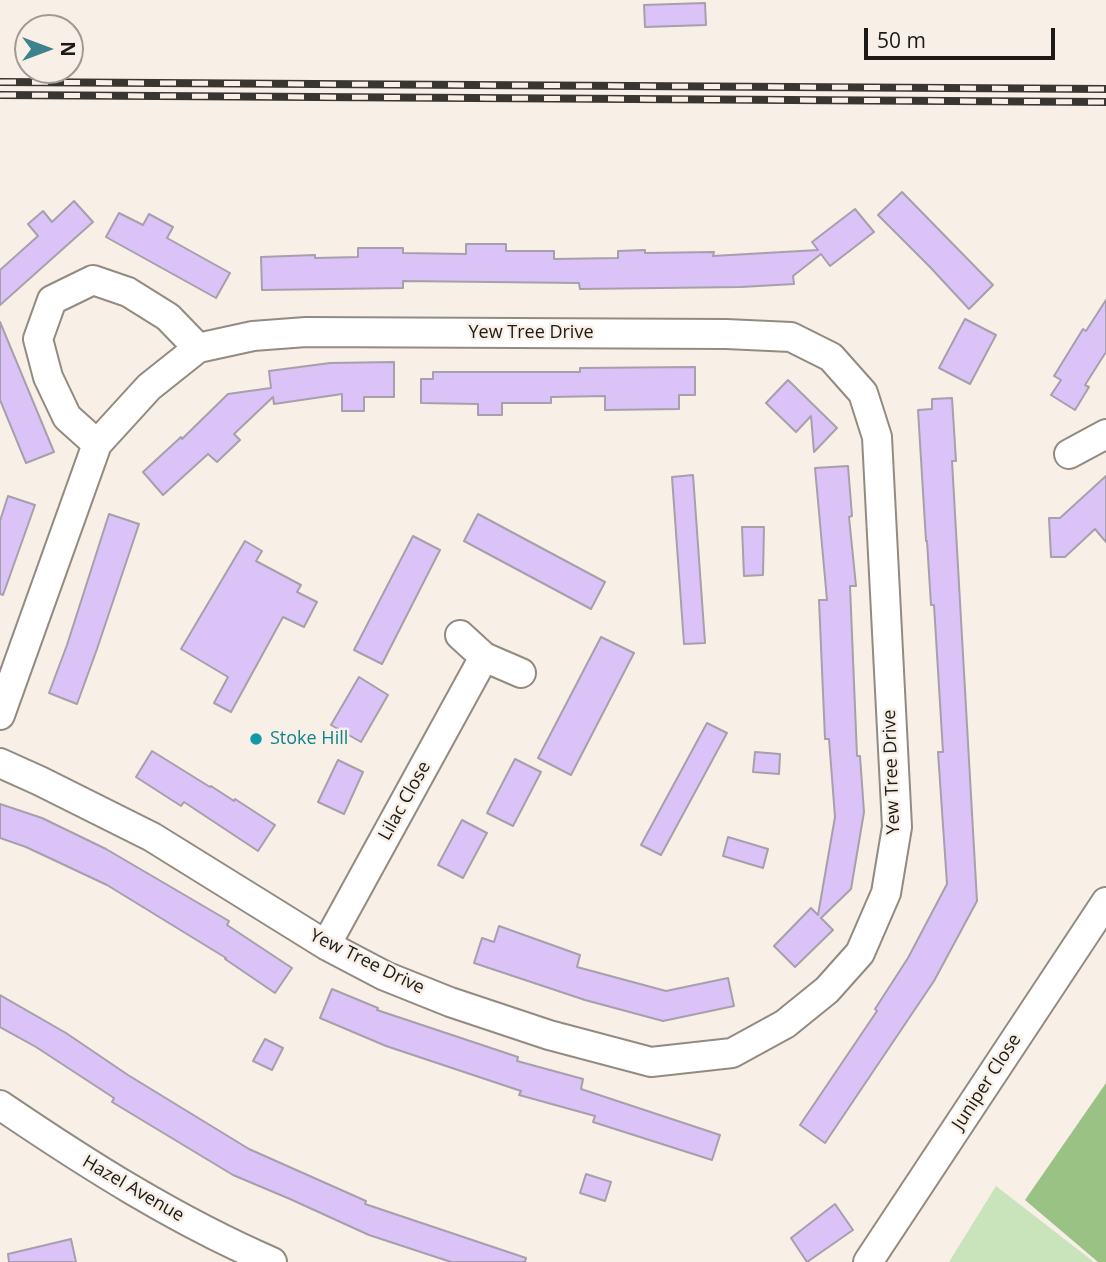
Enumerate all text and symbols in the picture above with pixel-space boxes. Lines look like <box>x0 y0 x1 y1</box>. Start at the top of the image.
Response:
north arrow <box>14 14 84 84</box>
scale bar <box>868 14 1059 58</box>
text: 50 m <box>877 26 926 54</box>
text: N <box>55 41 81 57</box>
street label: Yew Tree Drive <box>468 322 594 344</box>
street label: Yew Tree Drive <box>879 709 905 835</box>
place label: Stoke Hill <box>270 728 348 750</box>
marker: Stoke Hill <box>248 731 264 747</box>
street label: Lilac Close <box>374 758 436 844</box>
street label: Yew Tree Drive <box>306 925 428 999</box>
street label: Juniper Close <box>948 1030 1026 1134</box>
street label: Hazel Avenue <box>78 1151 188 1227</box>

